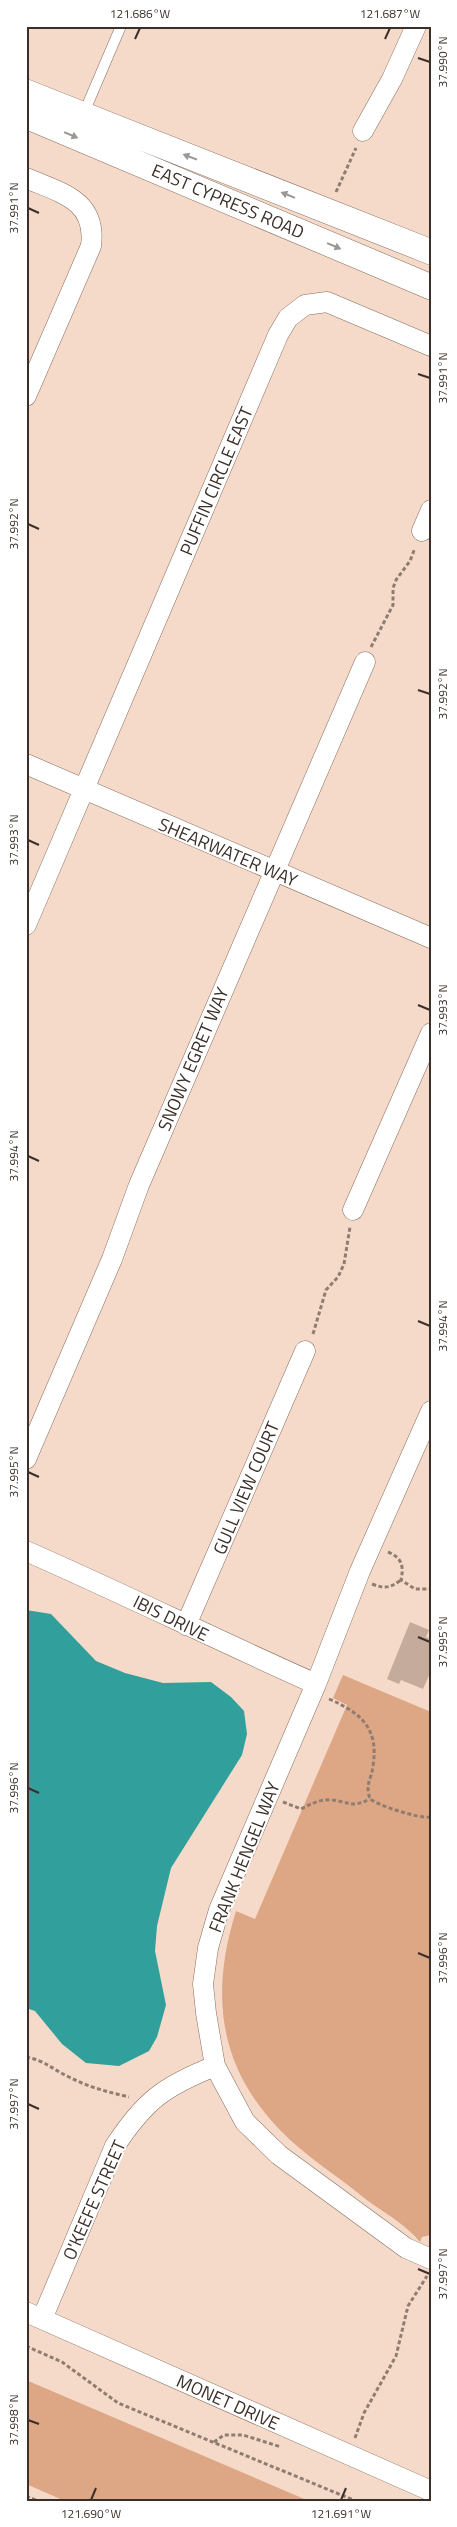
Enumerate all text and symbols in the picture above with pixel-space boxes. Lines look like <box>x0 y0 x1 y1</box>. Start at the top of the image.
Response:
text: 121.686°W <box>110 4 170 23</box>
text: 121.687°W <box>360 4 420 23</box>
text: 37.990°N <box>433 36 452 88</box>
one-way arrow <box>64 131 78 139</box>
one-way arrow <box>182 153 197 161</box>
street label: EAST CYPRESS ROAD <box>147 157 309 245</box>
text: 37.991°N <box>4 182 23 234</box>
one-way arrow <box>280 191 295 199</box>
one-way arrow <box>327 242 342 250</box>
text: 37.991°N <box>433 352 452 404</box>
street label: PUFFIN CIRCLE EAST <box>172 402 260 560</box>
text: 37.992°N <box>4 498 23 550</box>
text: 37.992°N <box>433 668 452 720</box>
street label: SHEARWATER WAY <box>154 811 302 894</box>
text: 37.993°N <box>4 814 23 866</box>
street label: SNOWY EGRET WAY <box>151 983 236 1135</box>
text: 37.993°N <box>433 984 452 1036</box>
text: 37.994°N <box>4 1130 23 1182</box>
text: 37.994°N <box>433 1300 452 1352</box>
street label: GULL VIEW COURT <box>206 1417 286 1559</box>
text: 37.995°N <box>4 1446 23 1498</box>
street label: IBIS DRIVE <box>129 1588 213 1648</box>
text: 37.995°N <box>433 1616 452 1668</box>
text: 37.996°N <box>4 1762 23 1814</box>
street label: FRANK HENGEL WAY <box>201 1777 287 1936</box>
text: 37.996°N <box>433 1932 452 1984</box>
text: 37.997°N <box>4 2078 23 2130</box>
street label: O'KEEFE STREET <box>55 2135 133 2264</box>
text: 37.997°N <box>433 2248 452 2300</box>
street label: MONET DRIVE <box>172 2367 284 2437</box>
text: 37.998°N <box>4 2394 23 2446</box>
text: 121.690°W <box>61 2504 121 2523</box>
text: 121.691°W <box>311 2504 371 2523</box>

